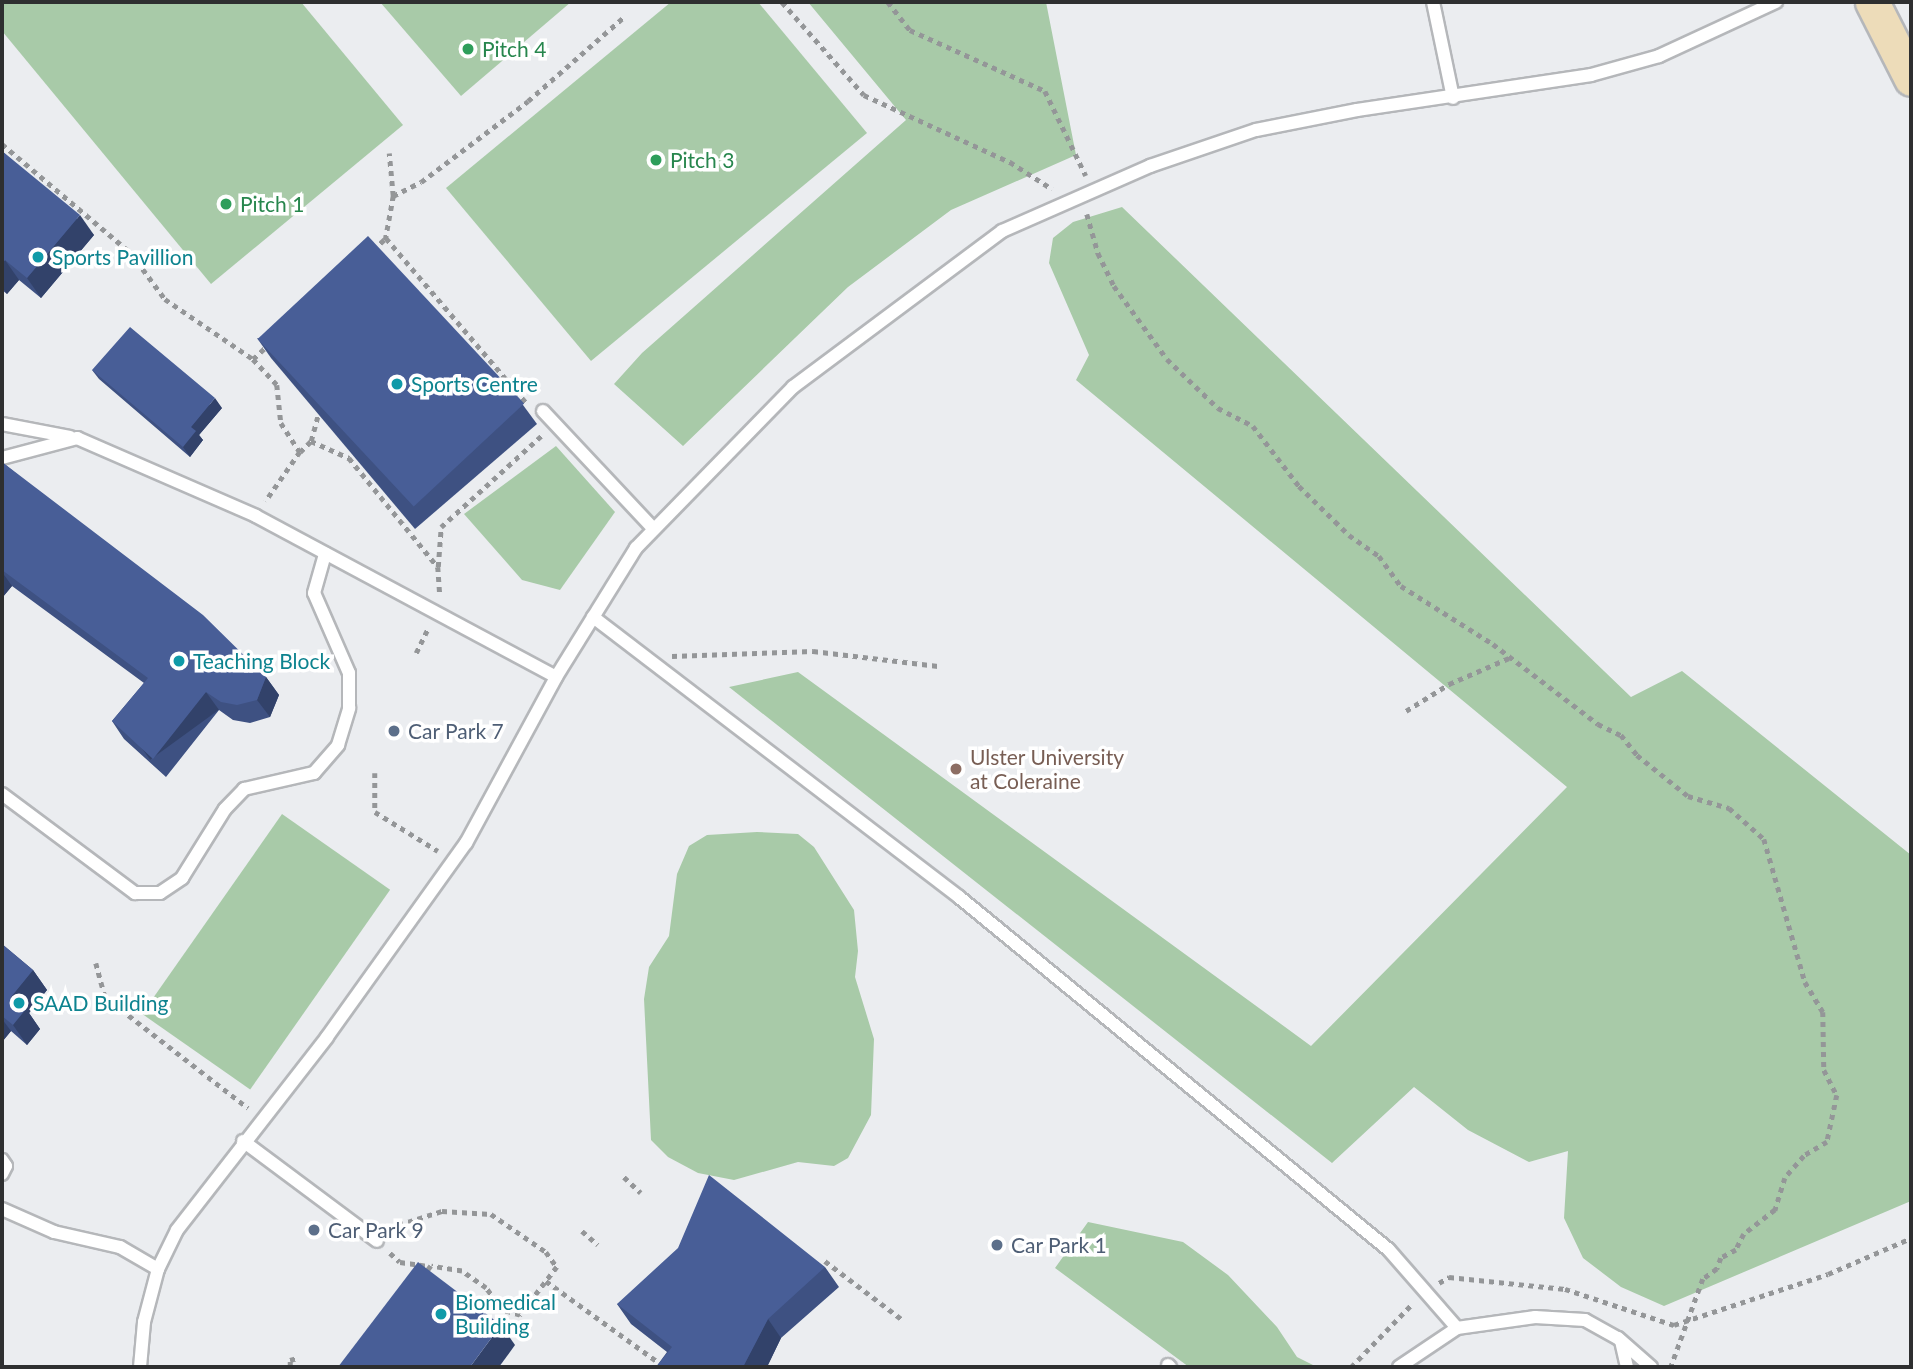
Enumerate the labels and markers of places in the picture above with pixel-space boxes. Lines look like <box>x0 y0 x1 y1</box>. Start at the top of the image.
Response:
place label: Pitch 4 <box>482 36 546 62</box>
marker: Pitch 4 <box>460 41 476 57</box>
place label: Pitch 3 <box>670 147 734 173</box>
marker: Pitch 3 <box>648 152 664 168</box>
place label: Pitch 1 <box>240 191 304 217</box>
marker: Pitch 1 <box>218 196 234 212</box>
place label: Sports Pavillion <box>52 244 193 270</box>
marker: Sports Pavillion <box>30 249 46 265</box>
place label: Sports Centre <box>411 371 538 397</box>
marker: Sports Centre <box>389 376 405 392</box>
place label: Teaching Block <box>193 648 330 674</box>
marker: Teaching Block <box>171 653 187 669</box>
place label: Car Park 7 <box>408 718 504 744</box>
marker: Car Park 7 <box>386 723 402 739</box>
place label: Ulster University at Coleraine <box>970 744 1124 794</box>
marker: Ulster University at Coleraine <box>948 761 964 777</box>
place label: SAAD Building <box>33 990 168 1016</box>
marker: SAAD Building <box>11 995 27 1011</box>
place label: Car Park 9 <box>328 1217 424 1243</box>
marker: Car Park 9 <box>306 1222 322 1238</box>
place label: Car Park 1 <box>1011 1232 1107 1258</box>
marker: Car Park 1 <box>989 1237 1005 1253</box>
place label: Biomedical Building <box>455 1289 556 1339</box>
marker: Biomedical Building <box>433 1306 449 1322</box>

